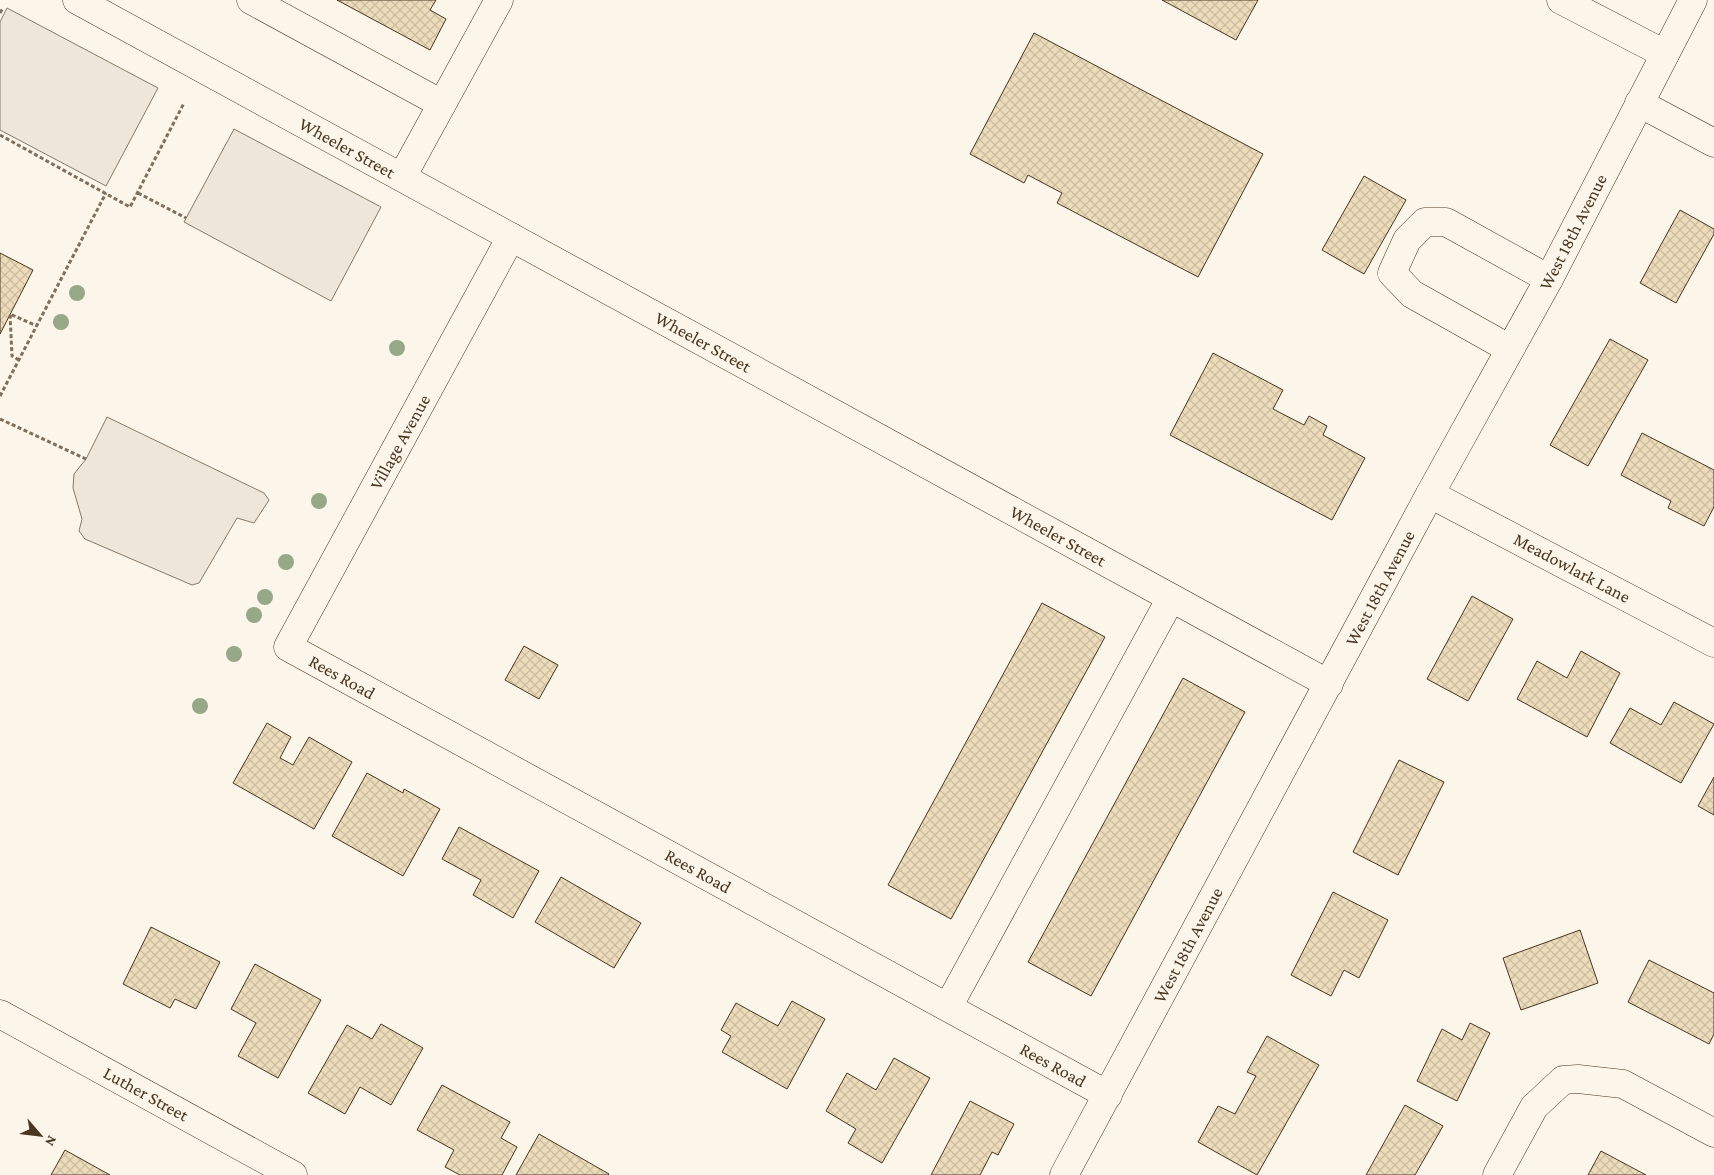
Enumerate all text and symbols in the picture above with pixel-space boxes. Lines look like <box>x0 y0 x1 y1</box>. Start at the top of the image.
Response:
street label: Wheeler Street <box>296 113 399 183</box>
street label: West 18th Avenue <box>1535 171 1611 293</box>
street label: Wheeler Street <box>652 307 755 377</box>
street label: Village Avenue <box>366 391 434 493</box>
street label: Wheeler Street <box>1007 501 1110 571</box>
street label: West 18th Avenue <box>1341 527 1419 649</box>
street label: Meadowlark Lane <box>1510 529 1634 607</box>
street label: Rees Road <box>305 651 379 704</box>
street label: Rees Road <box>661 845 735 898</box>
street label: West 18th Avenue <box>1149 884 1227 1006</box>
street label: Rees Road <box>1016 1039 1090 1092</box>
street label: Luther Street <box>100 1062 193 1126</box>
north arrow <box>15 1110 65 1160</box>
text: N <box>42 1133 61 1149</box>

